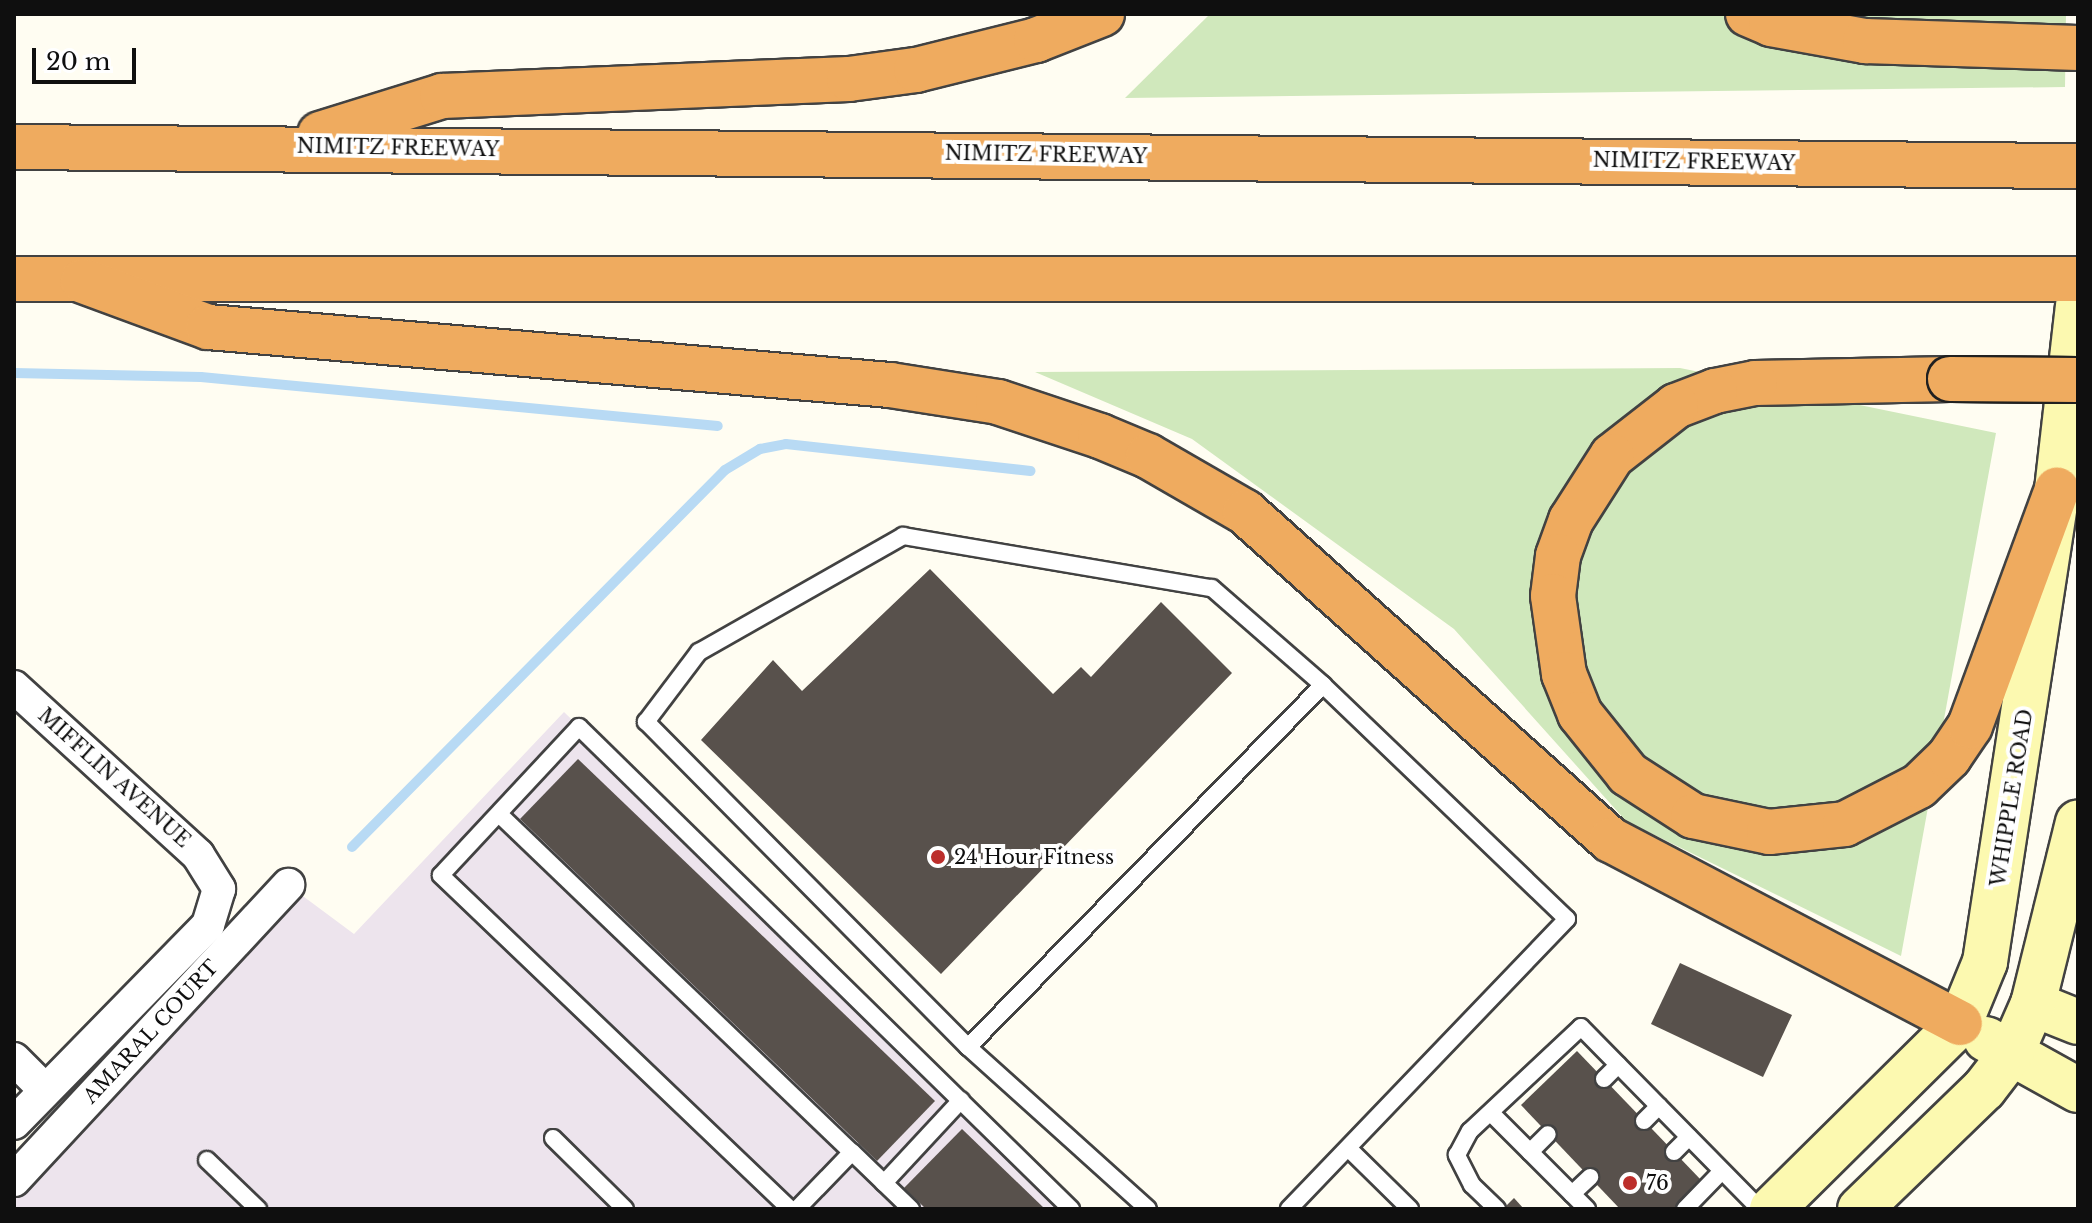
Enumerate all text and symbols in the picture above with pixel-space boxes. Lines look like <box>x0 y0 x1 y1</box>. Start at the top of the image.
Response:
scale bar <box>36 32 140 82</box>
text: 20 m <box>46 47 111 76</box>
street label: NIMITZ FREEWAY <box>296 134 500 162</box>
street label: NIMITZ FREEWAY <box>944 141 1148 169</box>
street label: NIMITZ FREEWAY <box>1592 148 1796 176</box>
street label: MIFFLIN AVENUE <box>33 703 195 853</box>
street label: WHIPPLE ROAD <box>1986 708 2038 888</box>
place label: 24 Hour Fitness <box>954 845 1115 869</box>
marker: 24 Hour Fitness <box>929 848 947 866</box>
street label: AMARAL COURT <box>78 955 224 1109</box>
place label: 76 <box>1646 1171 1669 1195</box>
marker: 76 <box>1621 1174 1639 1192</box>

